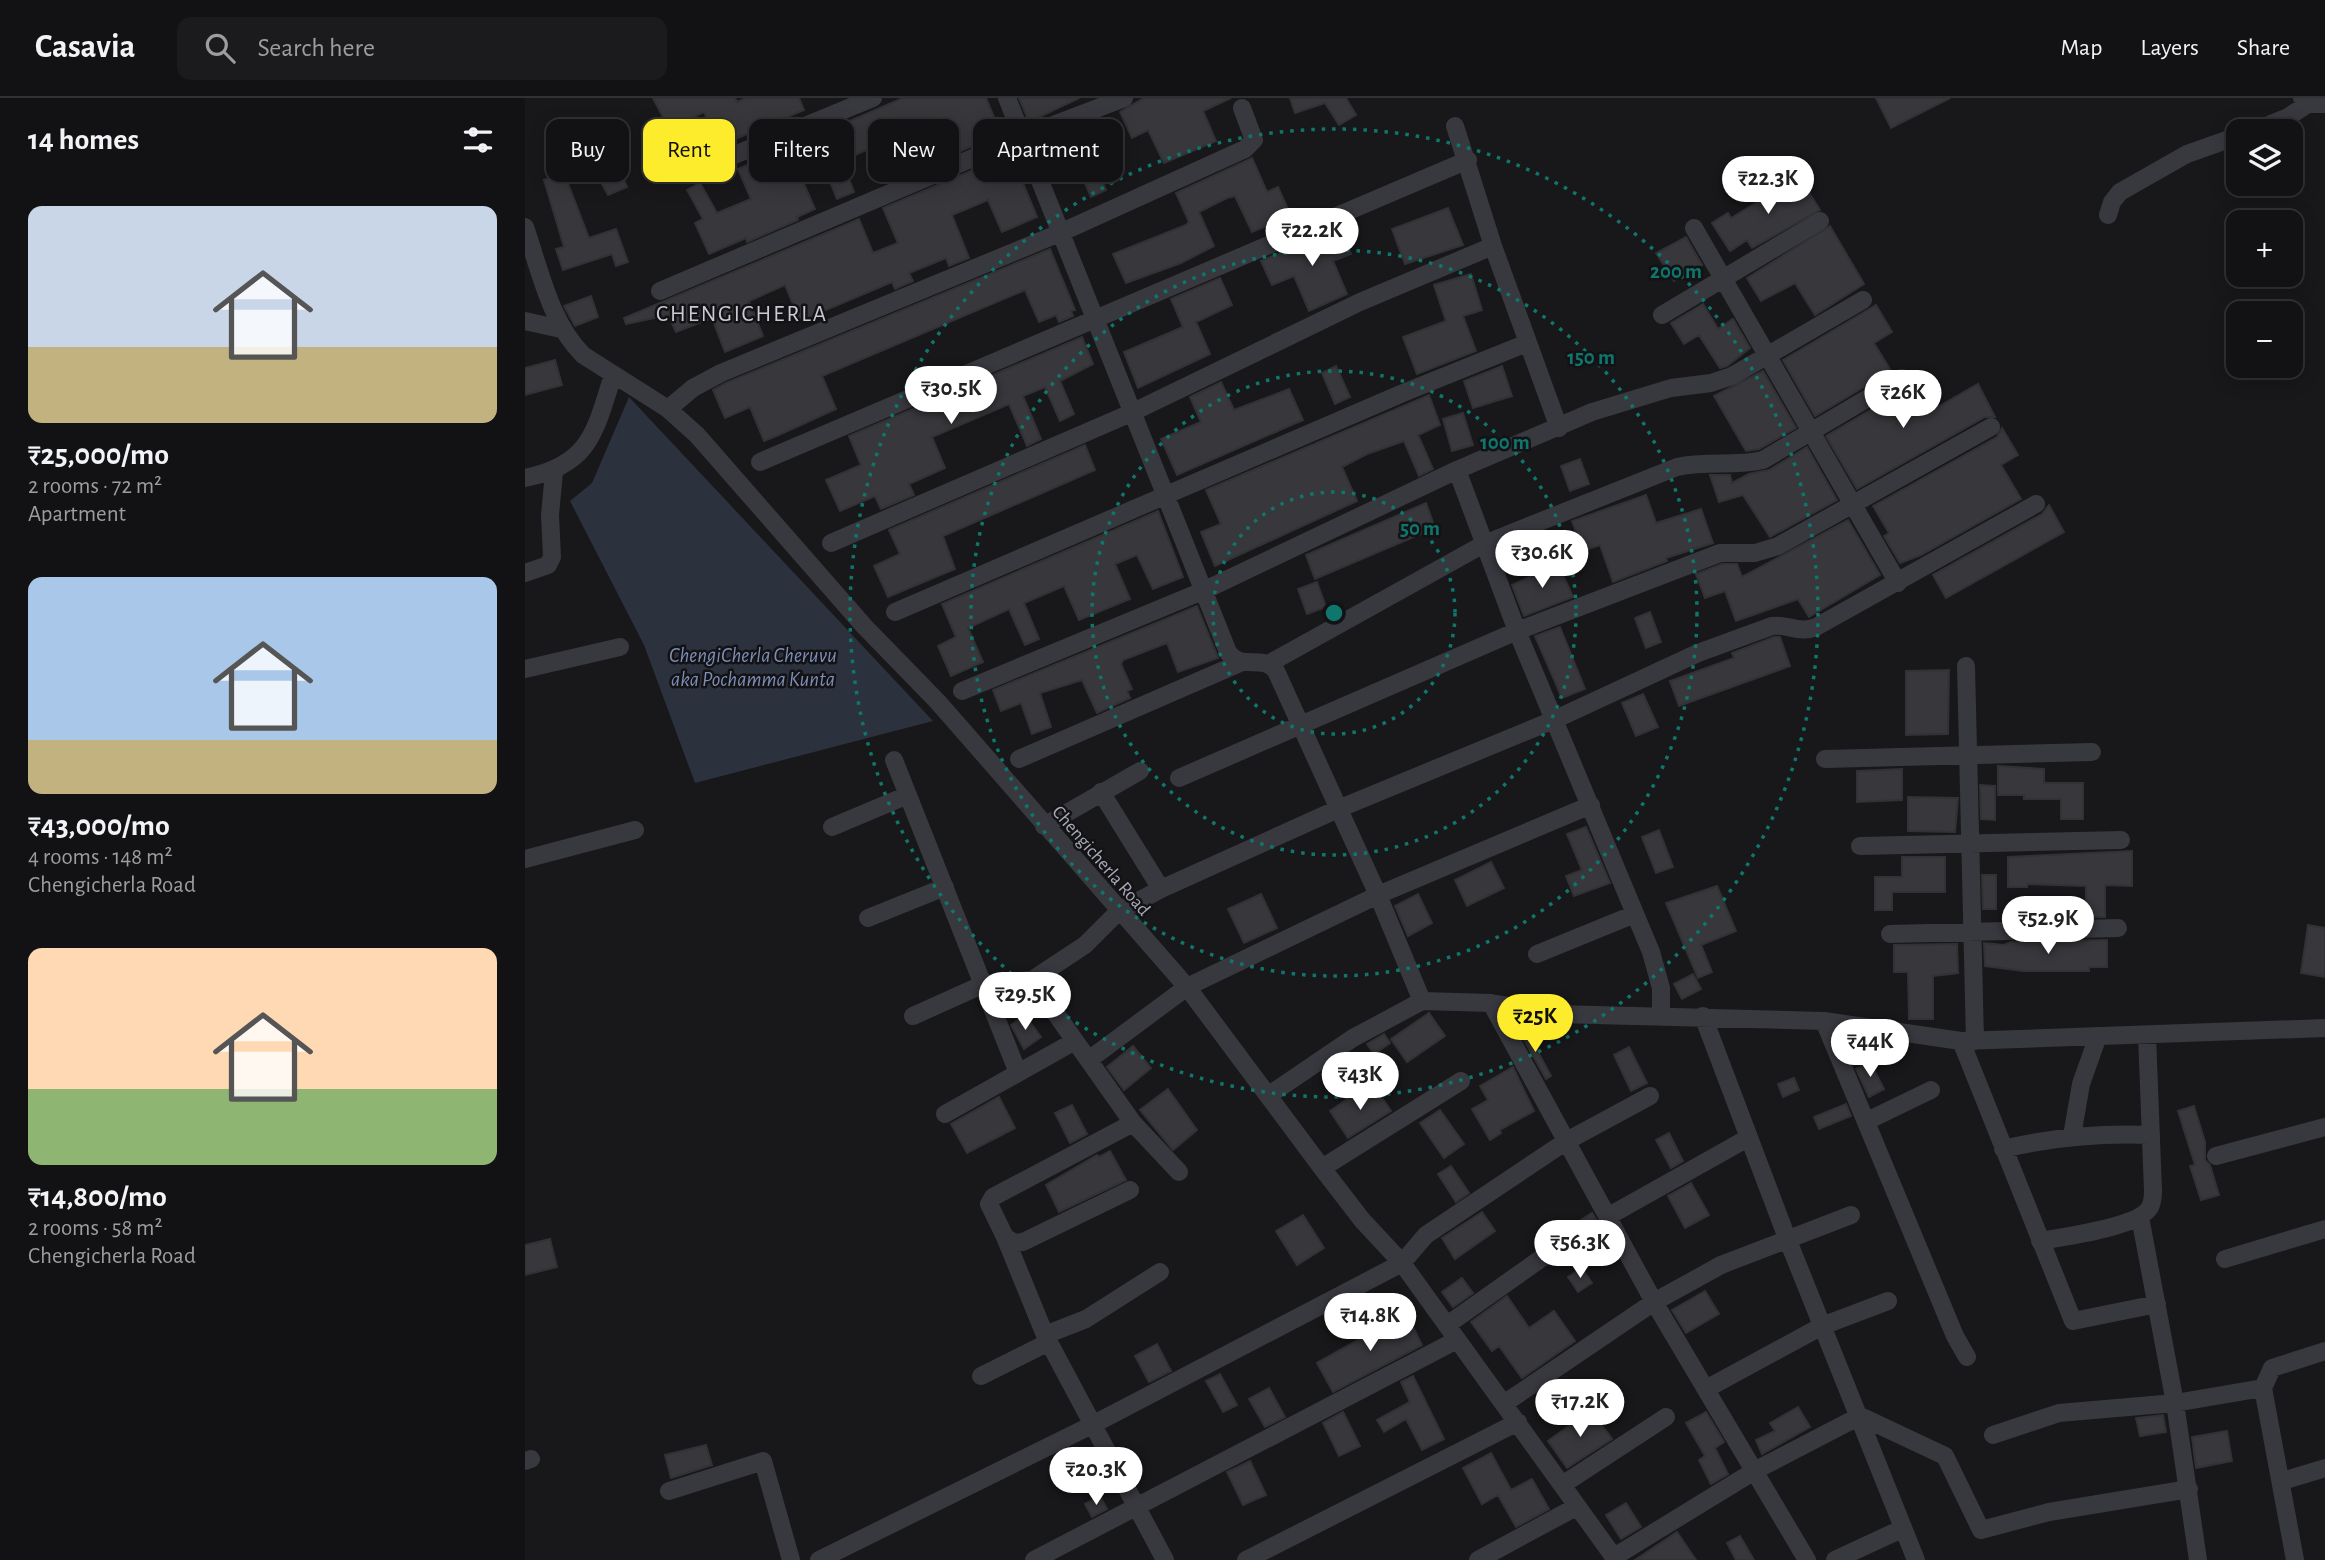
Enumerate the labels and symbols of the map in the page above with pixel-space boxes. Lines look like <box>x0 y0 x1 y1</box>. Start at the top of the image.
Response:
pin: ₹22.3K <box>1711 156 1825 216</box>
pin: ₹22.2K <box>1255 208 1369 268</box>
text: 200 m <box>1650 261 1702 282</box>
district label: CHENGICHERLA <box>656 303 828 326</box>
text: 150 m <box>1567 347 1615 368</box>
pin: ₹30.5K <box>894 366 1008 426</box>
pin: ₹26K <box>1862 370 1944 430</box>
text: 100 m <box>1480 432 1530 453</box>
text: 50 m <box>1400 518 1440 539</box>
pin: ₹30.6K <box>1485 531 1599 590</box>
centre of rings <box>1322 601 1346 625</box>
water label: ChengiCherla Cheruvu aka Pochamma Kunta <box>669 645 837 690</box>
street label: Chengicherla Road <box>1048 802 1154 920</box>
pin: ₹52.9K <box>1991 896 2105 956</box>
pin: ₹29.5K <box>968 972 1082 1032</box>
pin: ₹25K <box>1494 995 1576 1054</box>
pin: ₹44K <box>1829 1020 1911 1079</box>
pin: ₹43K <box>1319 1052 1401 1112</box>
pin: ₹56.3K <box>1523 1220 1637 1280</box>
pin: ₹14.8K <box>1313 1294 1427 1353</box>
pin: ₹17.2K <box>1523 1380 1637 1439</box>
pin: ₹20.3K <box>1039 1448 1153 1507</box>

